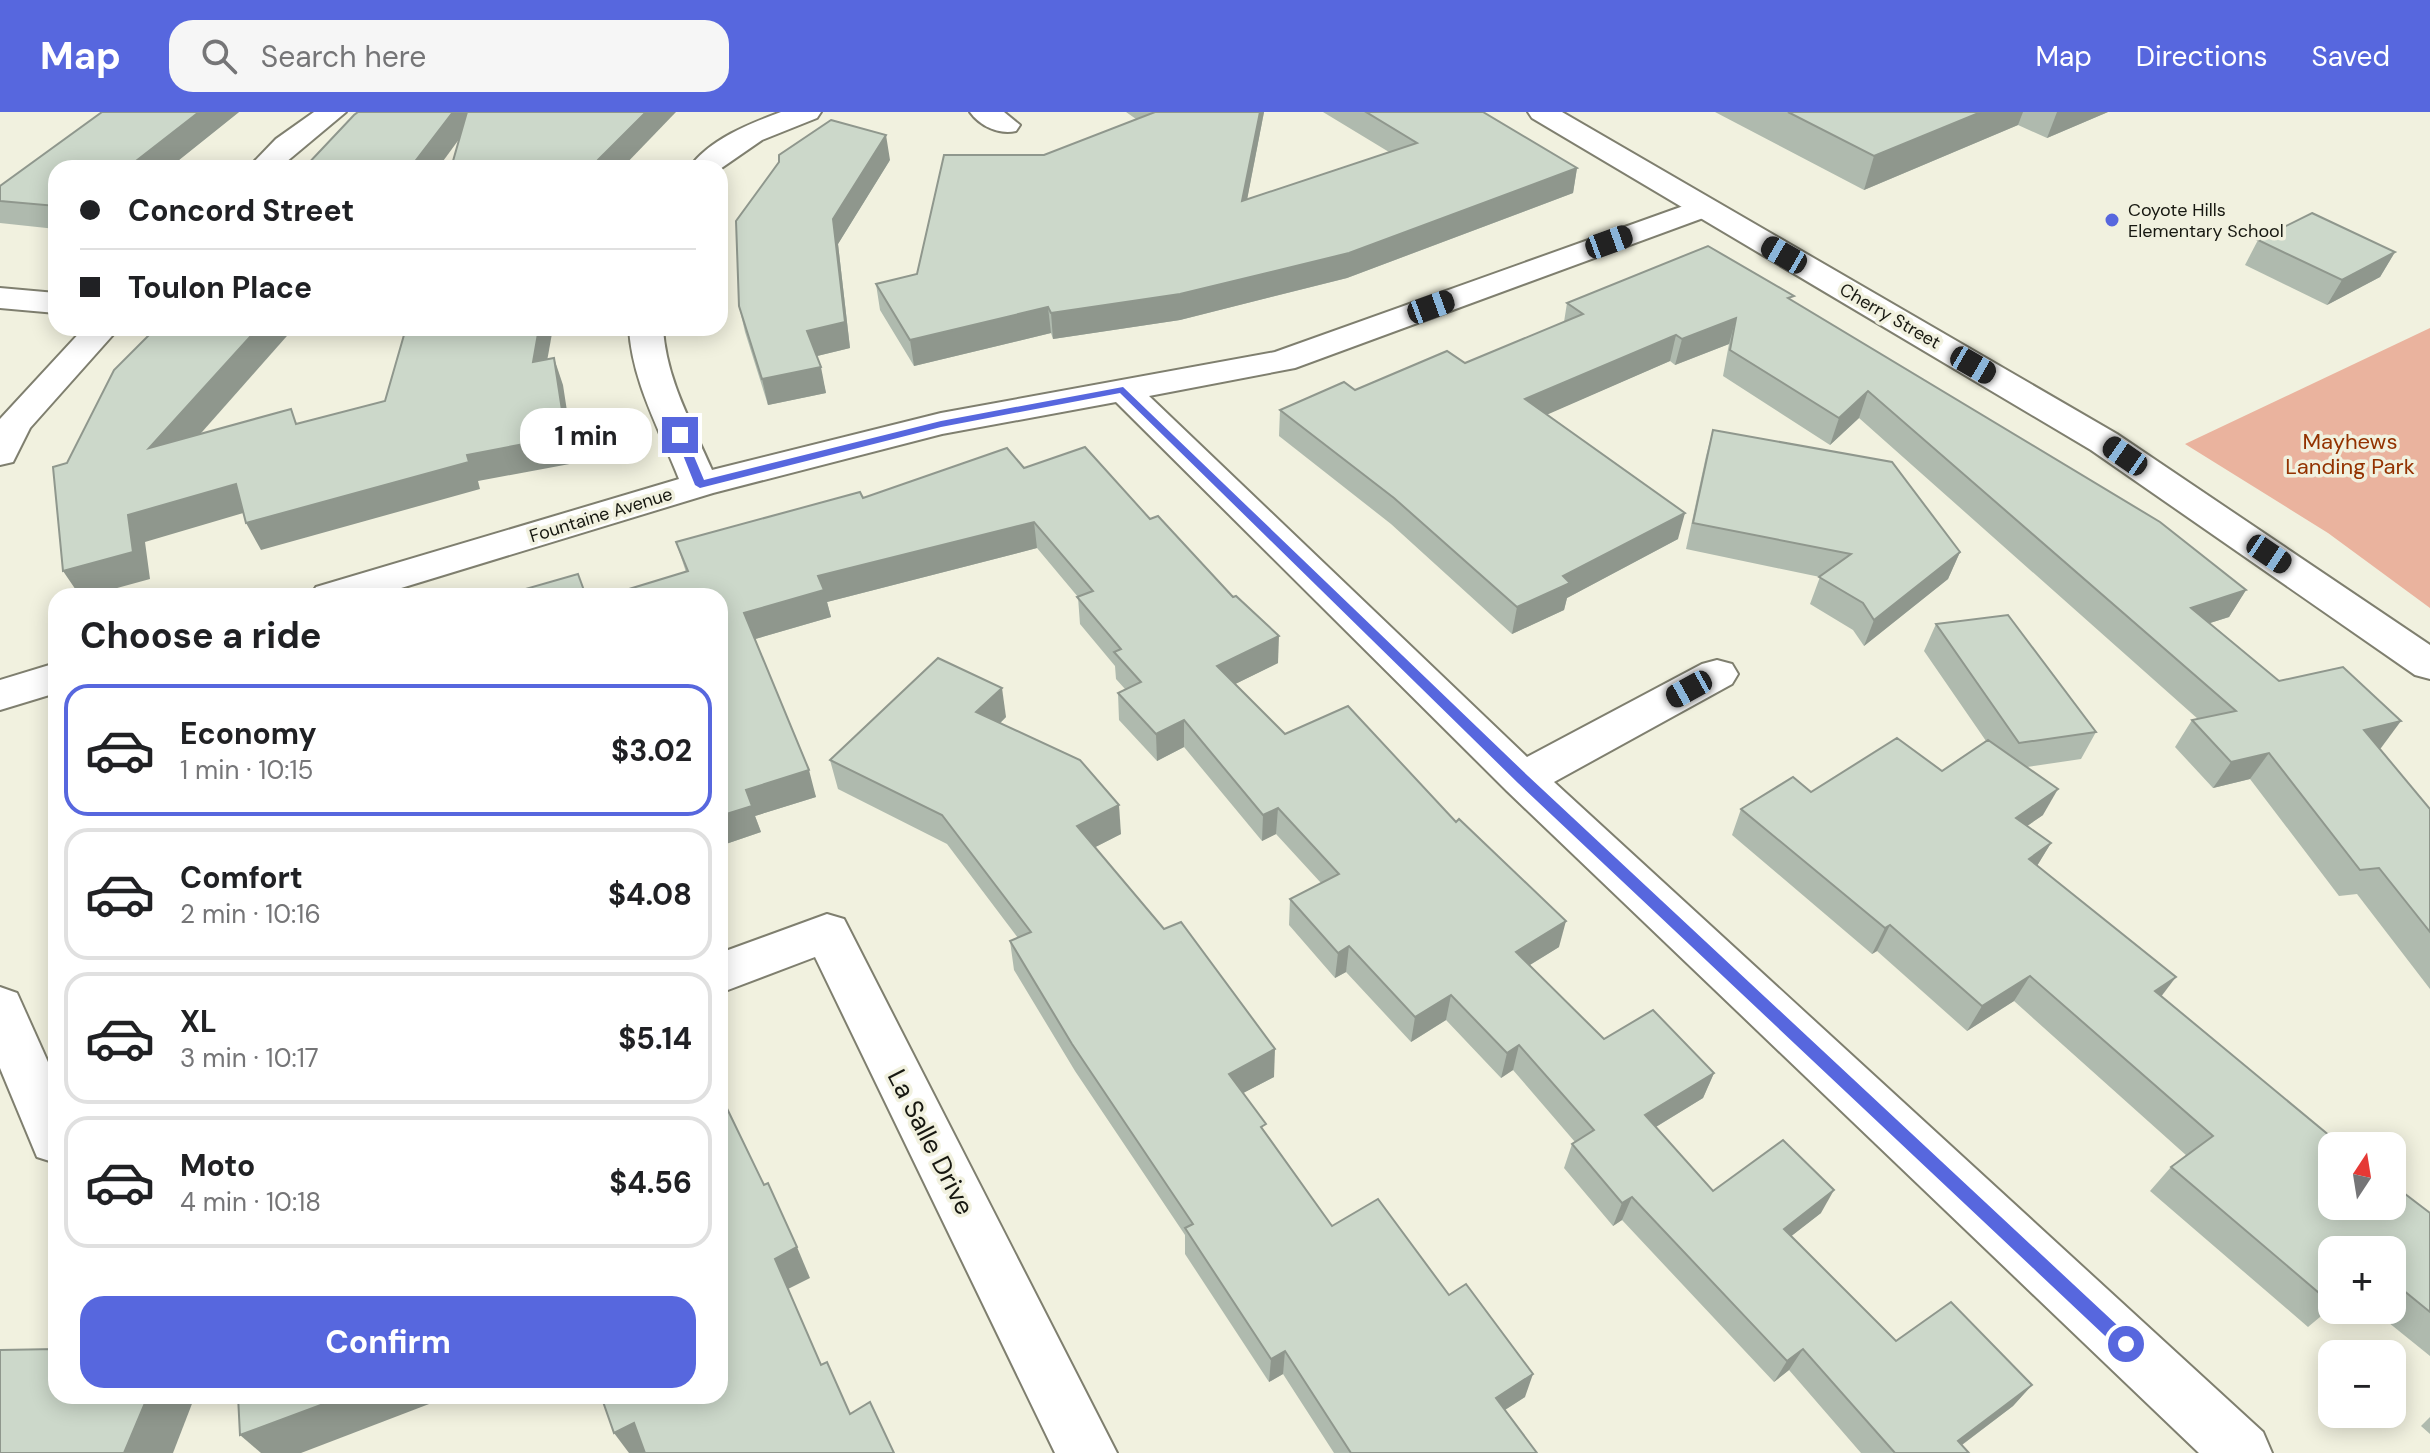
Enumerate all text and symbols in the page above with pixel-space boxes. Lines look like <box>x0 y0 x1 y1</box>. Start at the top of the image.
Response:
search box <box>169 20 729 92</box>
text: Map <box>40 31 121 81</box>
icon: search <box>197 34 241 78</box>
text: Search here <box>261 37 426 76</box>
text: Map <box>2035 38 2092 75</box>
text: Directions <box>2136 38 2268 75</box>
text: Saved <box>2312 38 2390 75</box>
text: Concord Street <box>128 191 354 230</box>
place label: Coyote Hills Elementary School <box>2128 198 2284 243</box>
marker: Coyote Hills Elementary School <box>2103 211 2121 229</box>
car <box>1582 223 1636 261</box>
car <box>1757 233 1811 277</box>
text: Toulon Place <box>128 268 312 307</box>
street label: Cherry Street <box>1835 277 1945 355</box>
car <box>1404 288 1458 326</box>
car <box>1946 343 2000 387</box>
callout: 1 min <box>520 407 652 463</box>
route end <box>662 417 698 453</box>
text: 1 min <box>554 419 618 453</box>
park label: Mayhews Landing Park <box>2285 427 2415 481</box>
car <box>2098 432 2152 480</box>
street label: Fountaine Avenue <box>527 482 675 548</box>
car <box>2242 531 2296 577</box>
text: Choose a ride <box>80 612 321 659</box>
car <box>1662 667 1716 711</box>
icon: car <box>84 714 156 786</box>
text: Economy <box>180 714 317 753</box>
text: $3.02 <box>611 731 692 770</box>
text: 1 min · 10:15 <box>180 753 313 787</box>
icon: car <box>84 858 156 930</box>
text: Comfort <box>180 858 303 897</box>
text: $4.08 <box>608 875 692 914</box>
text: 2 min · 10:16 <box>180 897 321 931</box>
icon: car <box>84 1002 156 1074</box>
text: XL <box>180 1002 217 1041</box>
text: $5.14 <box>618 1019 692 1058</box>
text: 3 min · 10:17 <box>180 1041 319 1075</box>
street label: La Salle Drive <box>880 1064 982 1220</box>
north arrow <box>2318 1132 2406 1220</box>
map controls <box>2318 1132 2406 1428</box>
icon: car <box>84 1146 156 1218</box>
text: Moto <box>180 1146 255 1185</box>
text: $4.56 <box>609 1163 692 1202</box>
text: 4 min · 10:18 <box>180 1185 321 1219</box>
button: + <box>2318 1236 2406 1324</box>
button: Confirm <box>80 1296 696 1388</box>
route start <box>2108 1326 2144 1362</box>
button: − <box>2318 1340 2406 1428</box>

